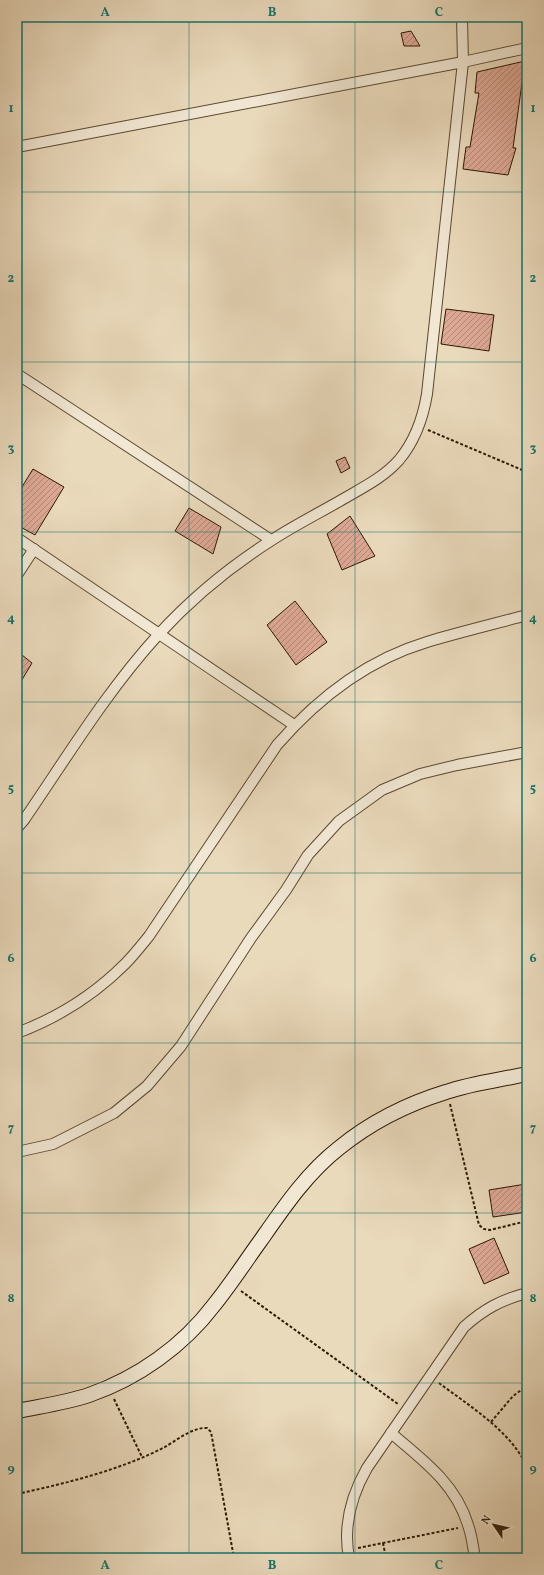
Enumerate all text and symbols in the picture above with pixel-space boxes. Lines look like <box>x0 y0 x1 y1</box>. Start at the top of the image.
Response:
text: A <box>100 4 110 22</box>
text: B <box>268 4 277 22</box>
text: C <box>435 4 443 22</box>
text: 1 <box>8 100 14 118</box>
text: 1 <box>530 100 536 118</box>
text: 2 <box>8 270 15 288</box>
text: 2 <box>530 270 537 288</box>
text: 3 <box>8 440 15 458</box>
text: 3 <box>530 440 537 458</box>
text: 4 <box>7 610 15 628</box>
text: 4 <box>529 610 537 628</box>
text: 5 <box>8 780 14 798</box>
text: 5 <box>530 780 536 798</box>
text: 6 <box>7 950 15 968</box>
text: 6 <box>529 950 537 968</box>
text: 7 <box>8 1120 14 1138</box>
text: 7 <box>530 1120 536 1138</box>
text: 8 <box>7 1290 15 1308</box>
text: 8 <box>529 1290 537 1308</box>
text: 9 <box>7 1460 15 1478</box>
text: 9 <box>529 1460 537 1478</box>
north arrow <box>474 1505 514 1545</box>
text: N <box>478 1513 495 1528</box>
text: A <box>100 1557 110 1575</box>
text: B <box>268 1557 277 1575</box>
text: C <box>435 1557 443 1575</box>

